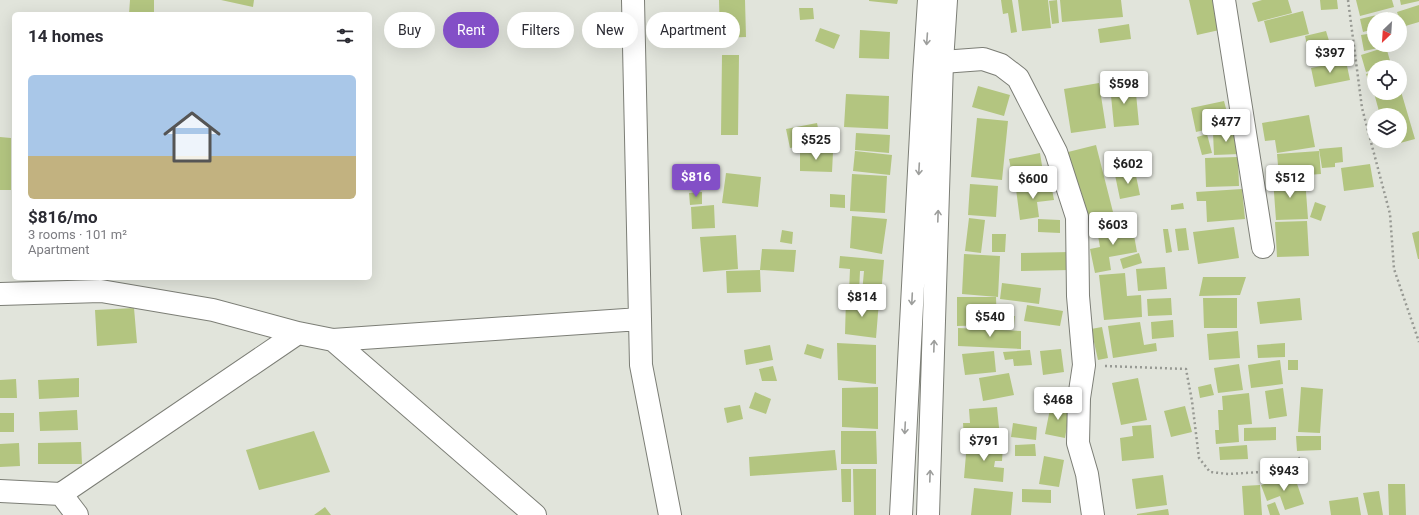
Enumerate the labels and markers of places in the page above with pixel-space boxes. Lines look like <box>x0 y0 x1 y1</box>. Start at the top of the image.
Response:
pin: $397 <box>1306 40 1354 74</box>
pin: $598 <box>1100 71 1148 105</box>
pin: $477 <box>1202 109 1250 143</box>
pin: $525 <box>792 127 840 161</box>
pin: $602 <box>1104 151 1152 185</box>
pin: $816 <box>672 164 720 198</box>
pin: $512 <box>1266 165 1314 199</box>
pin: $600 <box>1009 166 1057 200</box>
pin: $603 <box>1089 212 1137 246</box>
pin: $814 <box>838 284 886 318</box>
pin: $540 <box>966 304 1014 338</box>
pin: $468 <box>1034 387 1082 421</box>
pin: $791 <box>960 428 1008 462</box>
pin: $943 <box>1260 458 1308 492</box>

